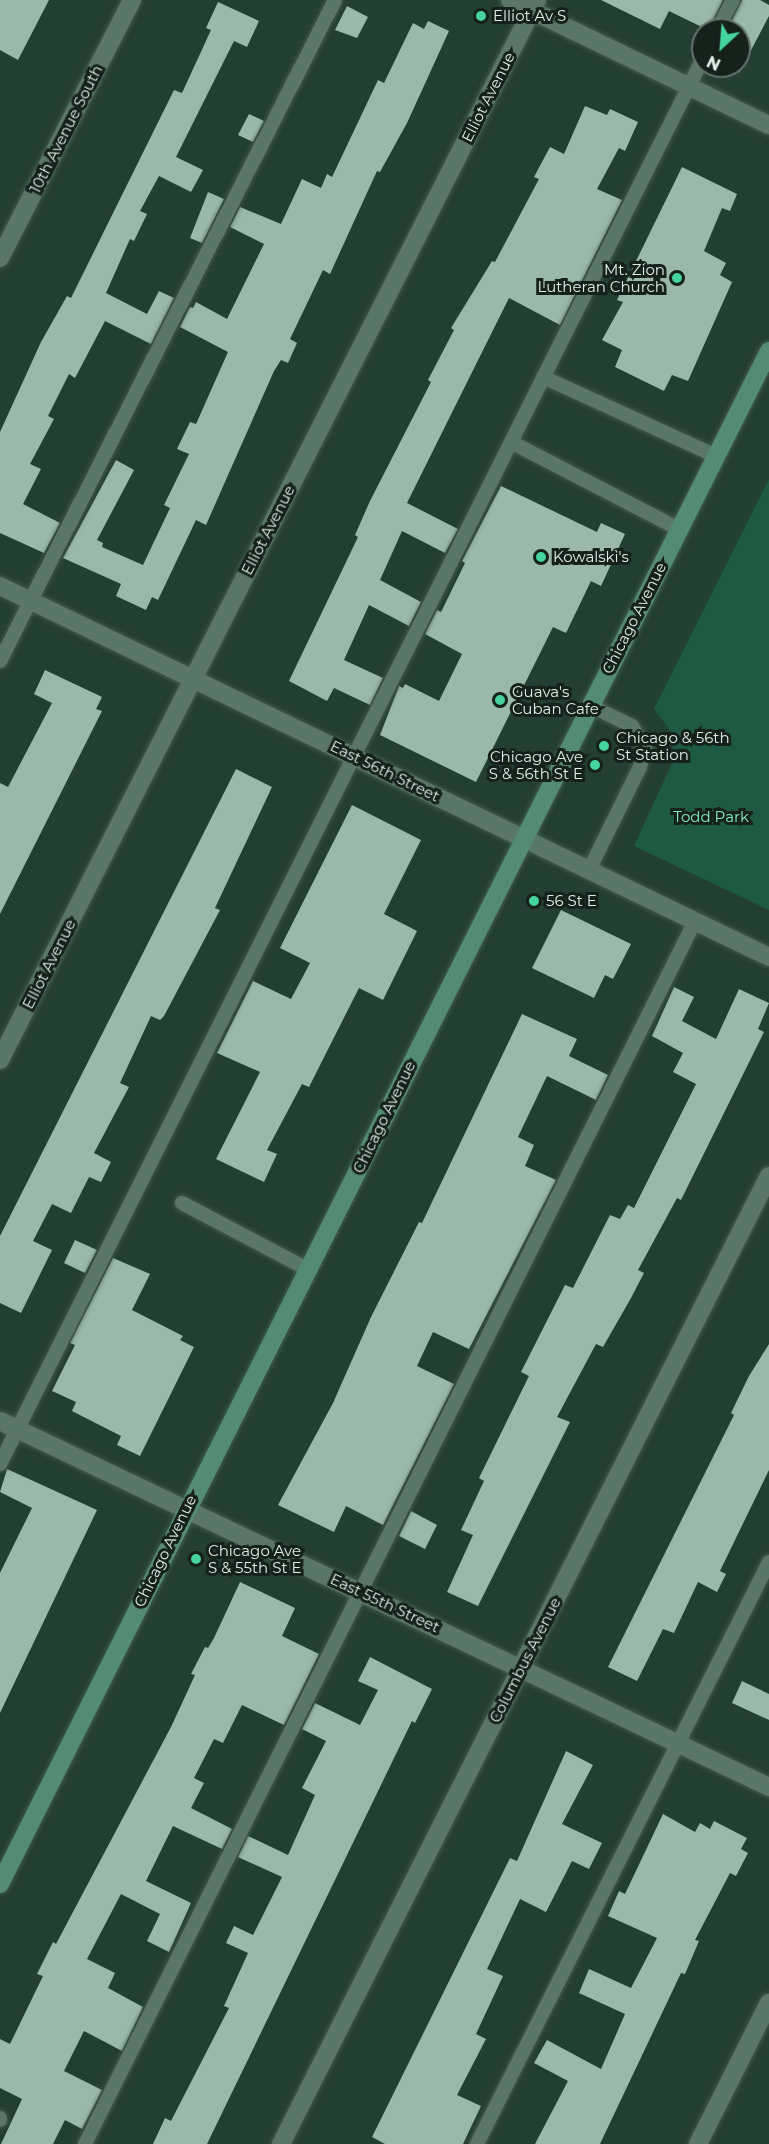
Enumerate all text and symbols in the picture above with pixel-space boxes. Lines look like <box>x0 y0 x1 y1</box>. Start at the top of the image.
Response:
place label: Elliot Av S <box>493 7 566 25</box>
marker: Elliot Av S <box>474 9 488 23</box>
north arrow <box>691 18 751 78</box>
street label: Elliot Avenue <box>458 49 518 145</box>
text: N <box>704 51 724 74</box>
street label: 10th Avenue South <box>26 62 106 196</box>
place label: Mt. Zion Lutheran Church <box>537 260 665 295</box>
marker: Mt. Zion Lutheran Church <box>670 271 684 285</box>
street label: Elliot Avenue <box>238 482 298 578</box>
place label: Kowalski's <box>553 548 629 566</box>
marker: Kowalski's <box>534 550 548 564</box>
street label: Chicago Avenue <box>598 559 670 677</box>
place label: Guava's Cuban Cafe <box>512 682 599 717</box>
marker: Guava's Cuban Cafe <box>493 693 507 707</box>
place label: Chicago & 56th St Station <box>616 728 730 763</box>
street label: East 56th Street <box>327 737 443 805</box>
marker: Chicago & 56th St Station <box>597 739 611 753</box>
place label: Chicago Ave S & 56th St E <box>489 747 583 782</box>
marker: Chicago Ave S & 56th St E <box>588 758 602 772</box>
park label: Todd Park <box>673 808 749 826</box>
place label: 56 St E <box>546 892 597 910</box>
marker: 56 St E <box>527 894 541 908</box>
street label: Elliot Avenue <box>19 916 79 1012</box>
street label: Chicago Avenue <box>349 1058 419 1176</box>
street label: Chicago Avenue <box>130 1492 200 1610</box>
place label: Chicago Ave S & 55th St E <box>208 1541 301 1576</box>
marker: Chicago Ave S & 55th St E <box>189 1552 203 1566</box>
street label: East 55th Street <box>327 1570 443 1636</box>
street label: Columbus Avenue <box>486 1595 564 1725</box>

